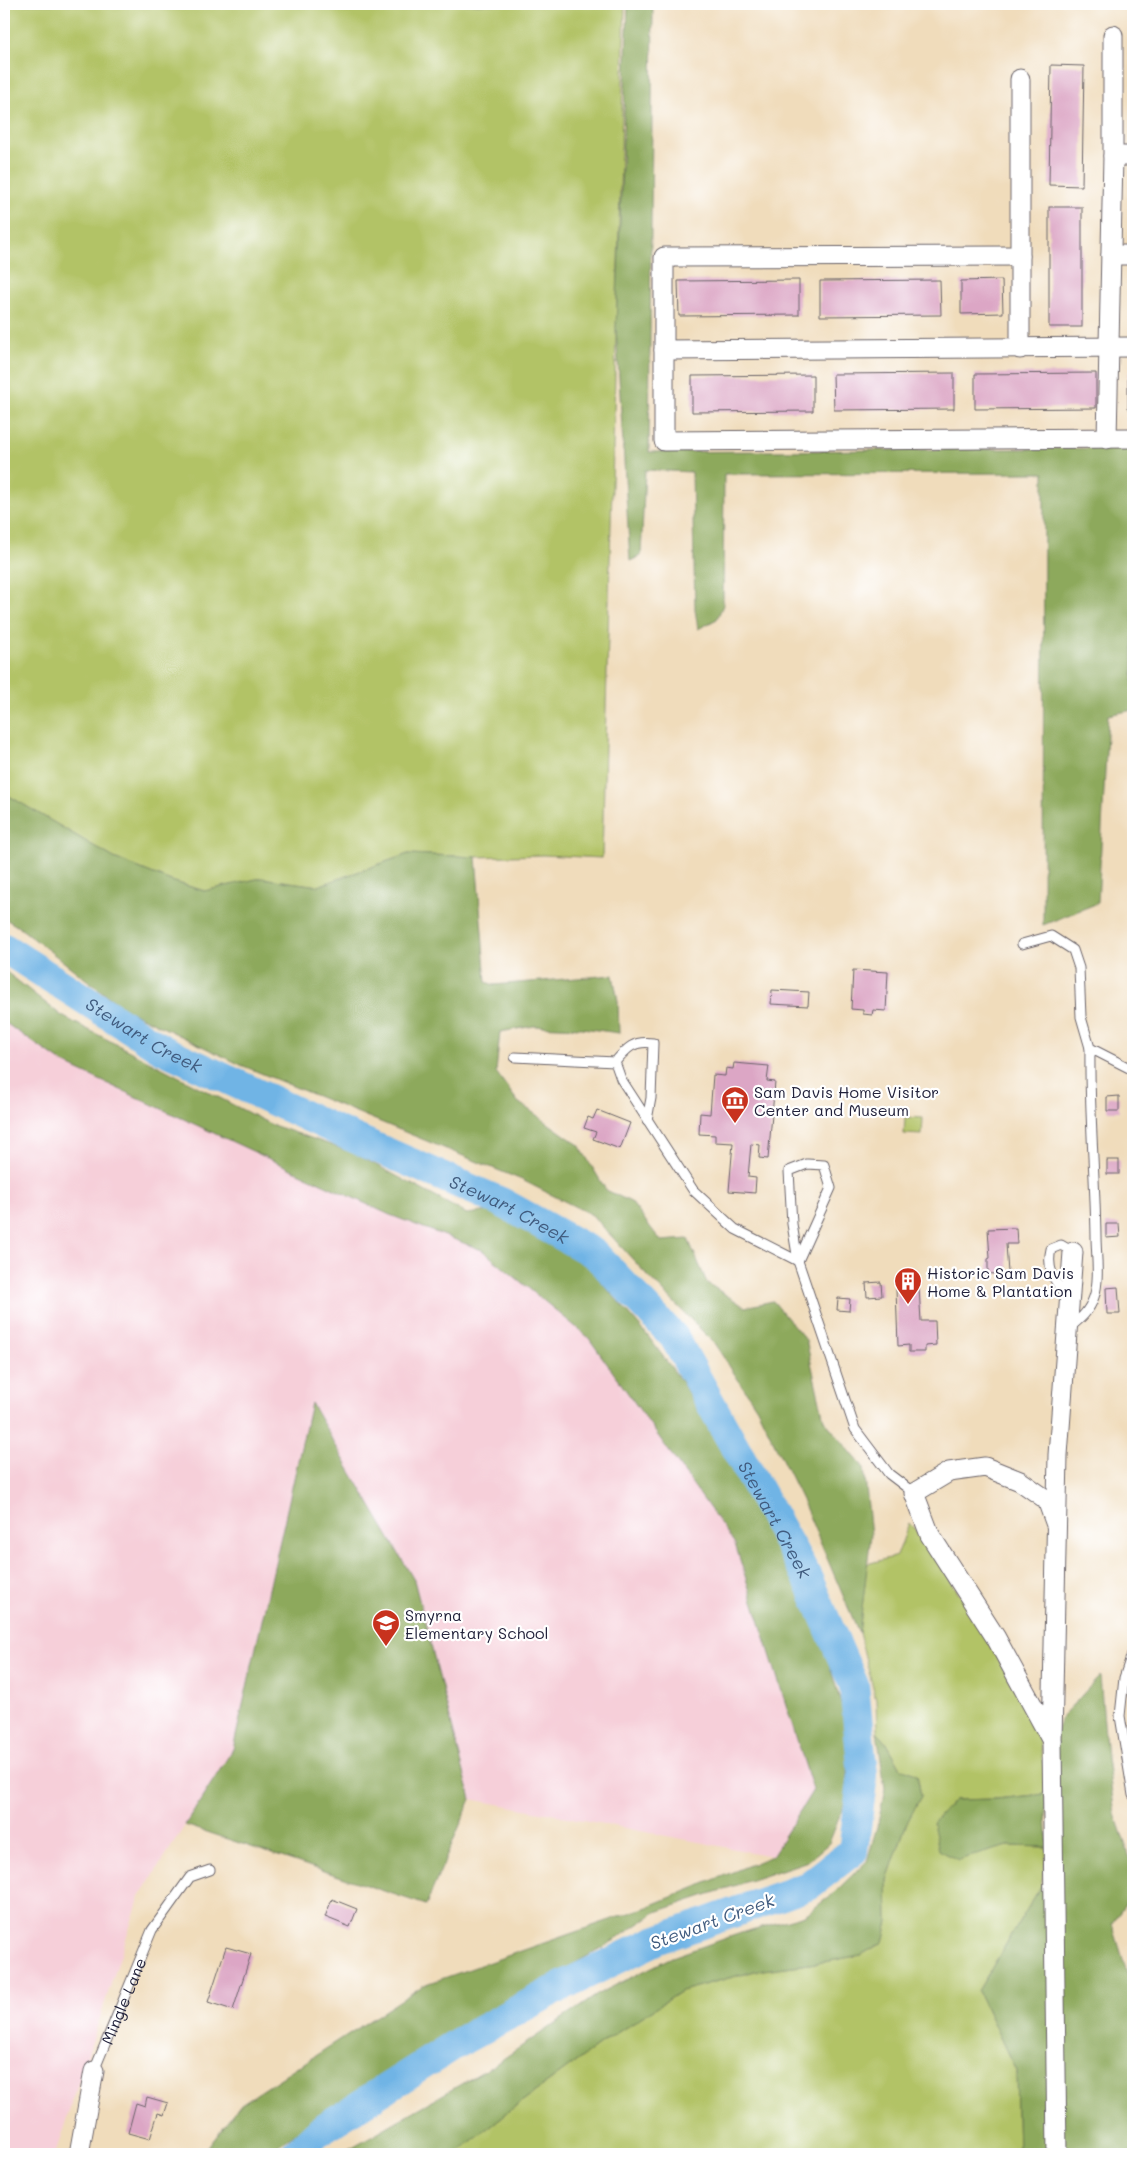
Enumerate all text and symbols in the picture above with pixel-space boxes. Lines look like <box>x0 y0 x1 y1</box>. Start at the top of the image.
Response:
water label: Stewart Creek <box>81 992 206 1078</box>
place label: Sam Davis Home Visitor Center and Museum <box>754 1081 939 1120</box>
museum icon: Sam Davis Home Visitor Center and Museum <box>720 1085 750 1124</box>
water label: Stewart Creek <box>446 1169 574 1249</box>
place label: Historic Sam Davis Home & Plantation <box>927 1262 1074 1301</box>
building icon: Historic Sam Davis Home & Plantation <box>893 1266 923 1305</box>
water label: Stewart Creek <box>733 1456 818 1583</box>
place label: Smyrna Elementary School <box>405 1604 549 1643</box>
school or university icon: Smyrna Elementary School <box>371 1608 401 1647</box>
water label: Stewart Creek <box>646 1887 778 1955</box>
street label: Mingle Lane <box>96 1954 150 2047</box>

